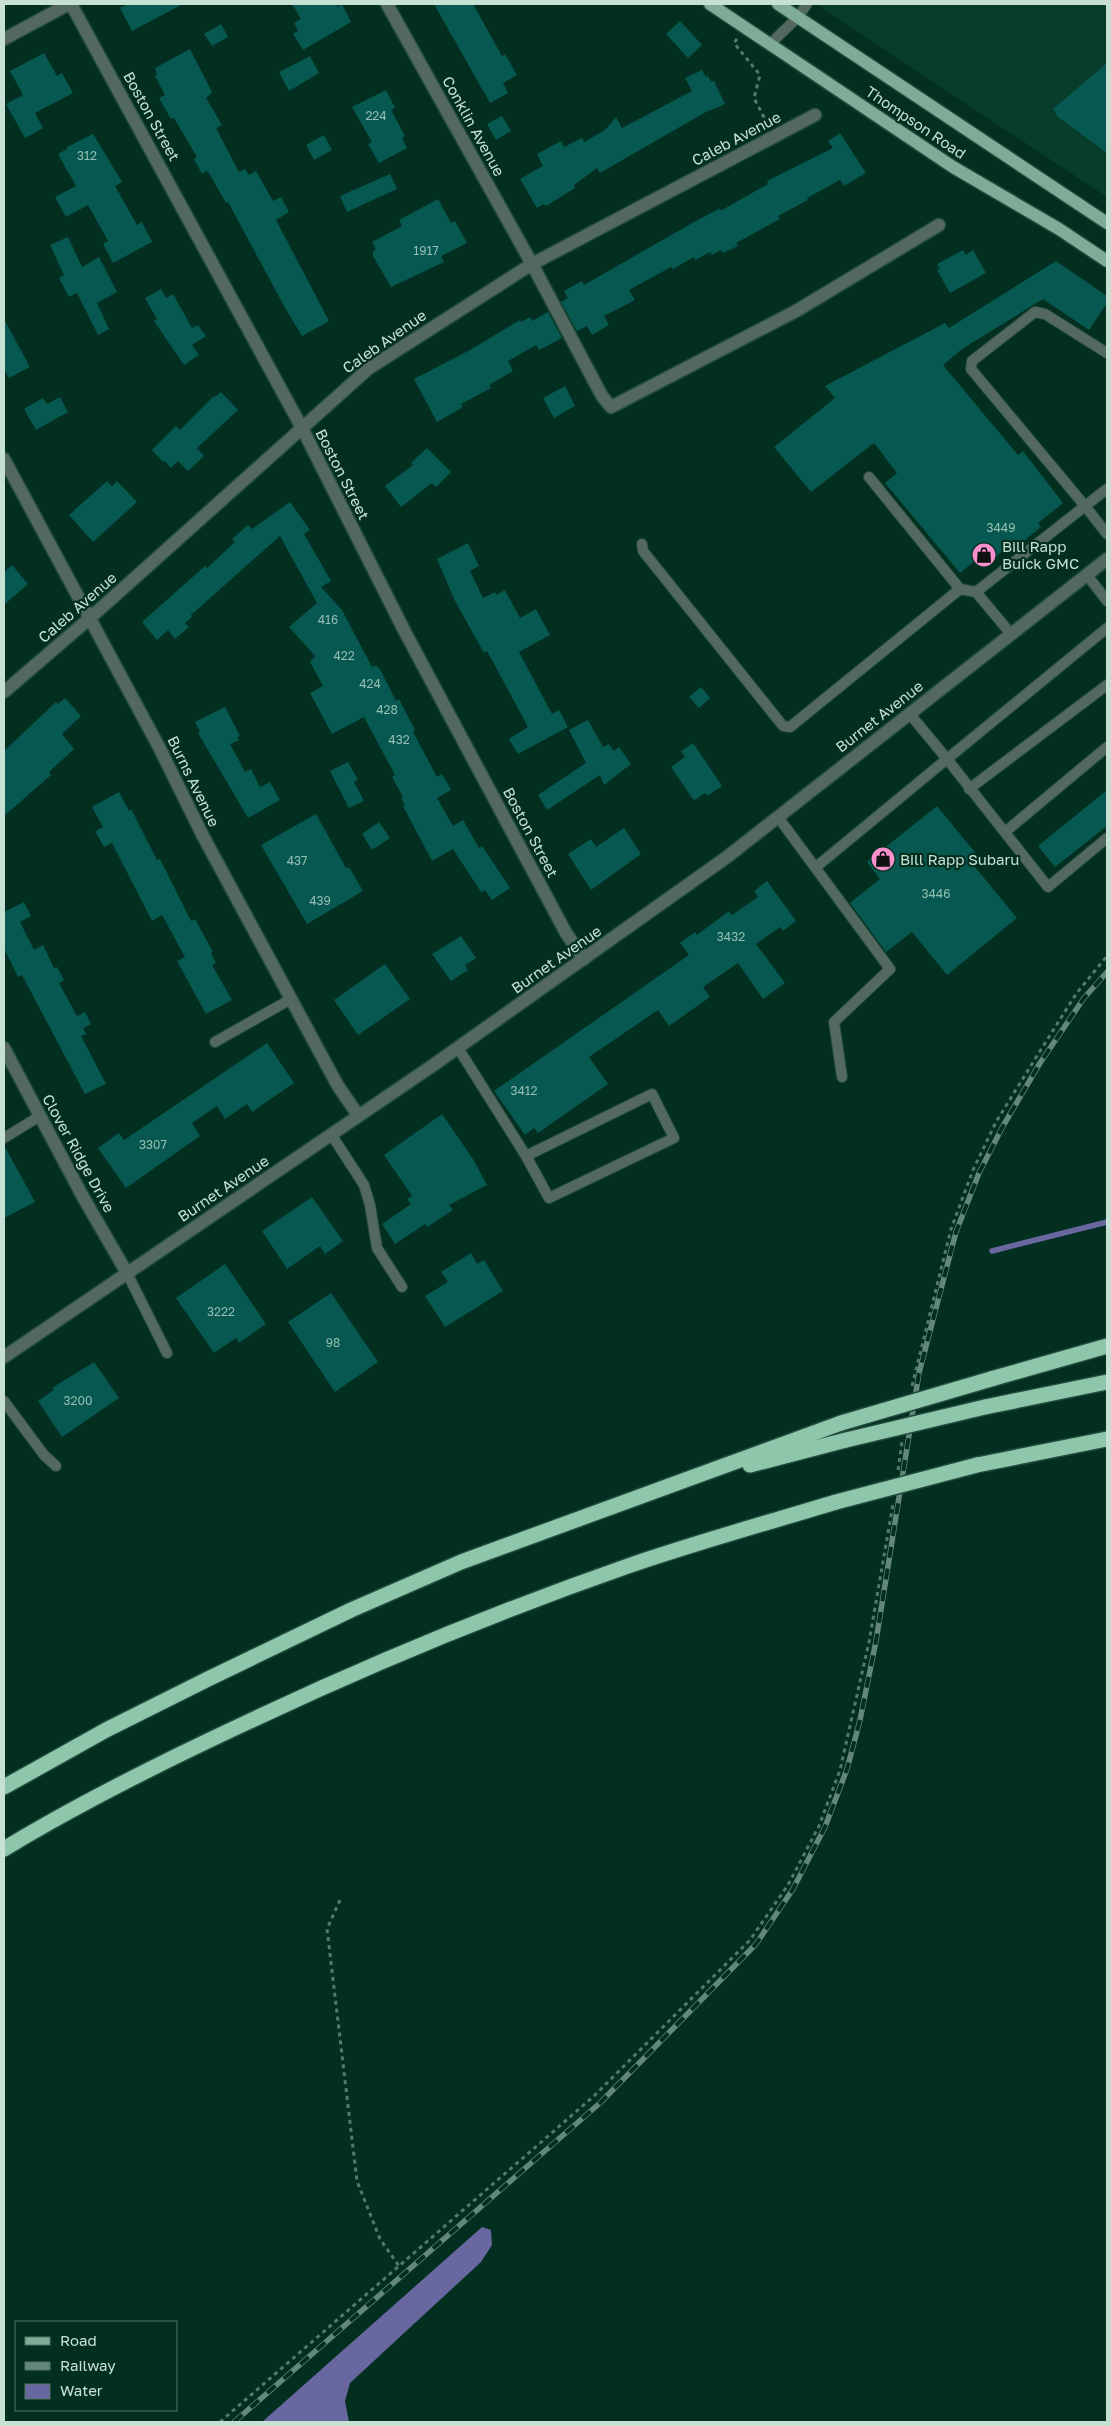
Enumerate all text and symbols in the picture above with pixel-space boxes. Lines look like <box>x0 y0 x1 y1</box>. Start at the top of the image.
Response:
street label: Boston Street <box>120 68 184 164</box>
street label: Conklin Avenue <box>439 73 509 179</box>
street label: Thompson Road <box>863 82 969 162</box>
street label: Caleb Avenue <box>689 107 784 169</box>
house number: 224 <box>365 108 387 123</box>
house number: 312 <box>77 148 97 163</box>
house number: 1917 <box>413 243 439 258</box>
street label: Caleb Avenue <box>339 305 430 376</box>
street label: Boston Street <box>312 426 374 522</box>
house number: 3449 <box>987 520 1015 535</box>
place label: Bill Rapp Buick GMC <box>1002 537 1079 572</box>
shop icon: Bill Rapp Buick GMC <box>971 542 997 568</box>
street label: Caleb Avenue <box>34 568 120 646</box>
house number: 416 <box>318 612 338 627</box>
house number: 422 <box>333 648 355 663</box>
house number: 424 <box>359 676 381 691</box>
street label: Burnet Avenue <box>832 676 926 756</box>
house number: 428 <box>376 702 398 717</box>
house number: 432 <box>388 732 410 747</box>
street label: Burns Avenue <box>164 733 224 830</box>
street label: Boston Street <box>500 784 562 880</box>
shop icon: Bill Rapp Subaru <box>870 846 896 872</box>
place label: Bill Rapp Subaru <box>900 850 1019 868</box>
house number: 437 <box>287 853 307 868</box>
house number: 3446 <box>922 886 950 901</box>
house number: 439 <box>309 893 331 908</box>
street label: Burnet Avenue <box>508 921 605 997</box>
house number: 3432 <box>717 929 745 944</box>
house number: 3412 <box>510 1083 538 1098</box>
street label: Clover Ridge Drive <box>39 1091 119 1215</box>
house number: 3307 <box>139 1137 167 1152</box>
street label: Burnet Avenue <box>174 1151 272 1225</box>
house number: 3222 <box>207 1304 235 1319</box>
house number: 98 <box>326 1335 340 1350</box>
house number: 3200 <box>64 1393 92 1408</box>
legend <box>15 2321 178 2411</box>
text: Road <box>60 2331 97 2349</box>
text: Railway <box>60 2356 116 2374</box>
text: Water <box>60 2381 103 2399</box>

